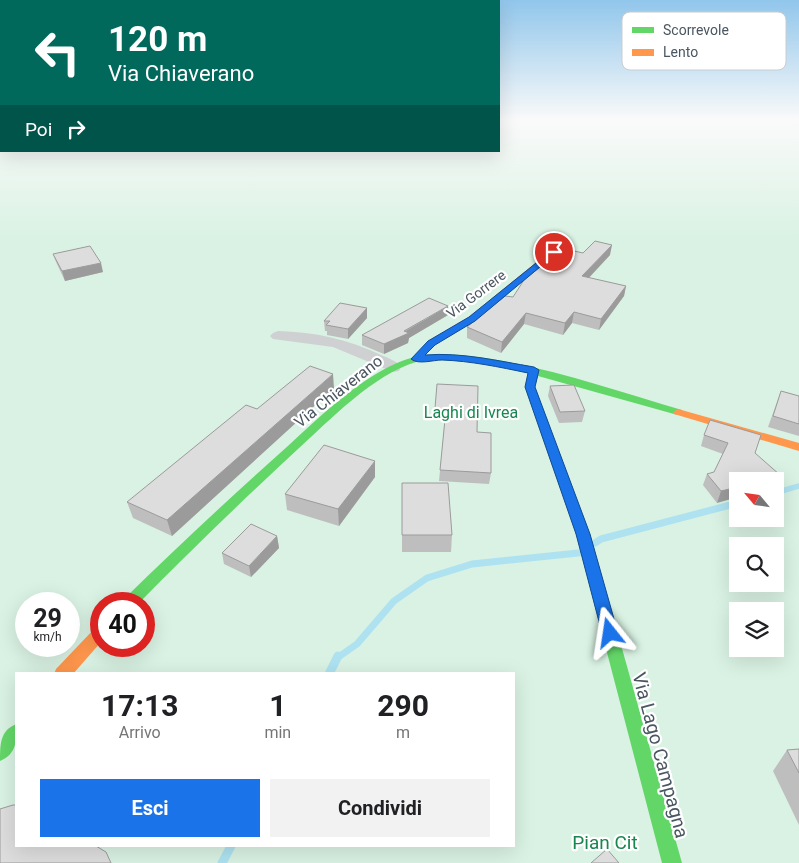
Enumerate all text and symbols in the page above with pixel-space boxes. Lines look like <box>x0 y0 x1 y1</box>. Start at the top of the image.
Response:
legend <box>622 12 786 70</box>
text: 120 m <box>108 19 207 60</box>
icon: left <box>25 20 90 85</box>
text: Scorrevole <box>663 22 729 38</box>
text: Lento <box>663 44 698 60</box>
text: Via Chiaverano <box>108 61 254 86</box>
icon: right <box>62 115 90 143</box>
text: Poi <box>25 118 52 141</box>
pin <box>533 231 575 273</box>
icon: arrive <box>540 238 568 266</box>
street label: Via Gorrere <box>443 267 509 321</box>
street label: Via Chiaverano <box>291 351 386 432</box>
park label: Laghi di Ivrea <box>424 403 518 422</box>
north arrow <box>729 472 784 528</box>
map controls <box>729 472 784 657</box>
button: search <box>729 537 784 592</box>
speed limit sign: 40 <box>90 592 155 657</box>
button: layers <box>729 602 784 657</box>
text: 29 <box>33 604 62 633</box>
position arrow <box>583 606 635 658</box>
text: km/h <box>33 630 62 644</box>
street label: Via Lago Campagna <box>627 670 694 840</box>
text: 17:13 <box>101 688 178 723</box>
text: 1 <box>269 688 286 723</box>
text: 290 <box>377 688 429 723</box>
text: Arrivo <box>119 723 161 742</box>
text: min <box>264 723 291 742</box>
text: m <box>396 723 410 742</box>
button: Esci <box>40 779 260 837</box>
button: Condividi <box>270 779 490 837</box>
park label: Pian Cit <box>572 831 638 854</box>

